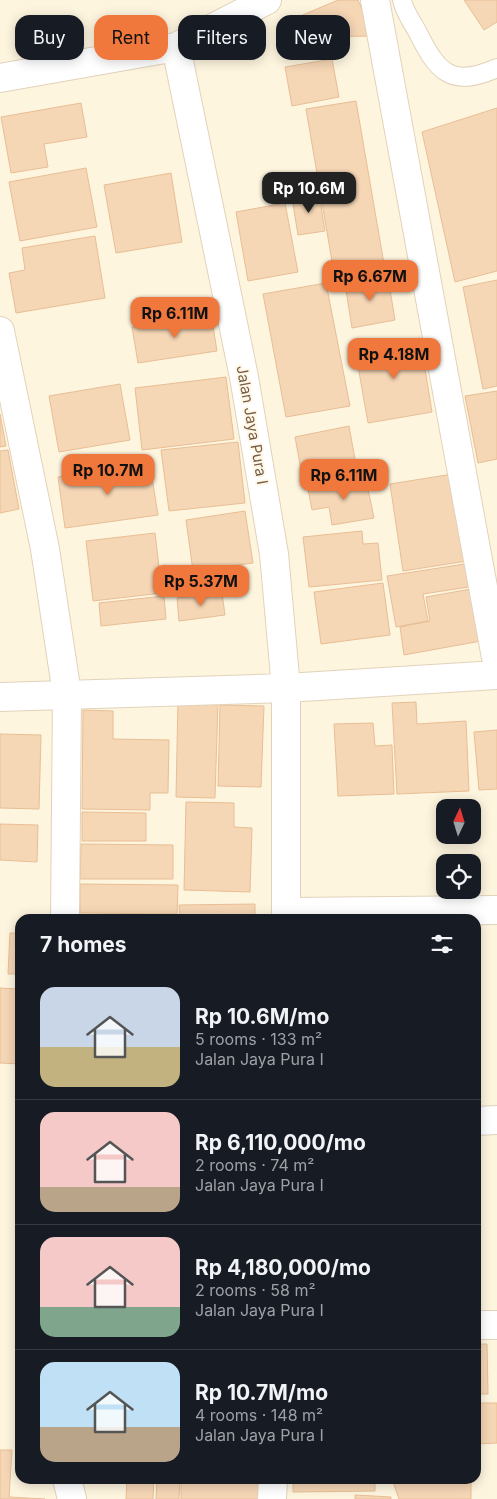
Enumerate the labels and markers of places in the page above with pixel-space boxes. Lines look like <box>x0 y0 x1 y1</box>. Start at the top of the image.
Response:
pin: Rp 10.6M <box>257 172 361 214</box>
pin: Rp 6.67M <box>318 260 422 302</box>
pin: Rp 6.11M <box>123 296 227 339</box>
pin: Rp 4.18M <box>342 338 446 380</box>
pin: Rp 10.7M <box>56 454 160 496</box>
pin: Rp 6.11M <box>292 458 396 501</box>
pin: Rp 5.37M <box>149 564 253 607</box>

